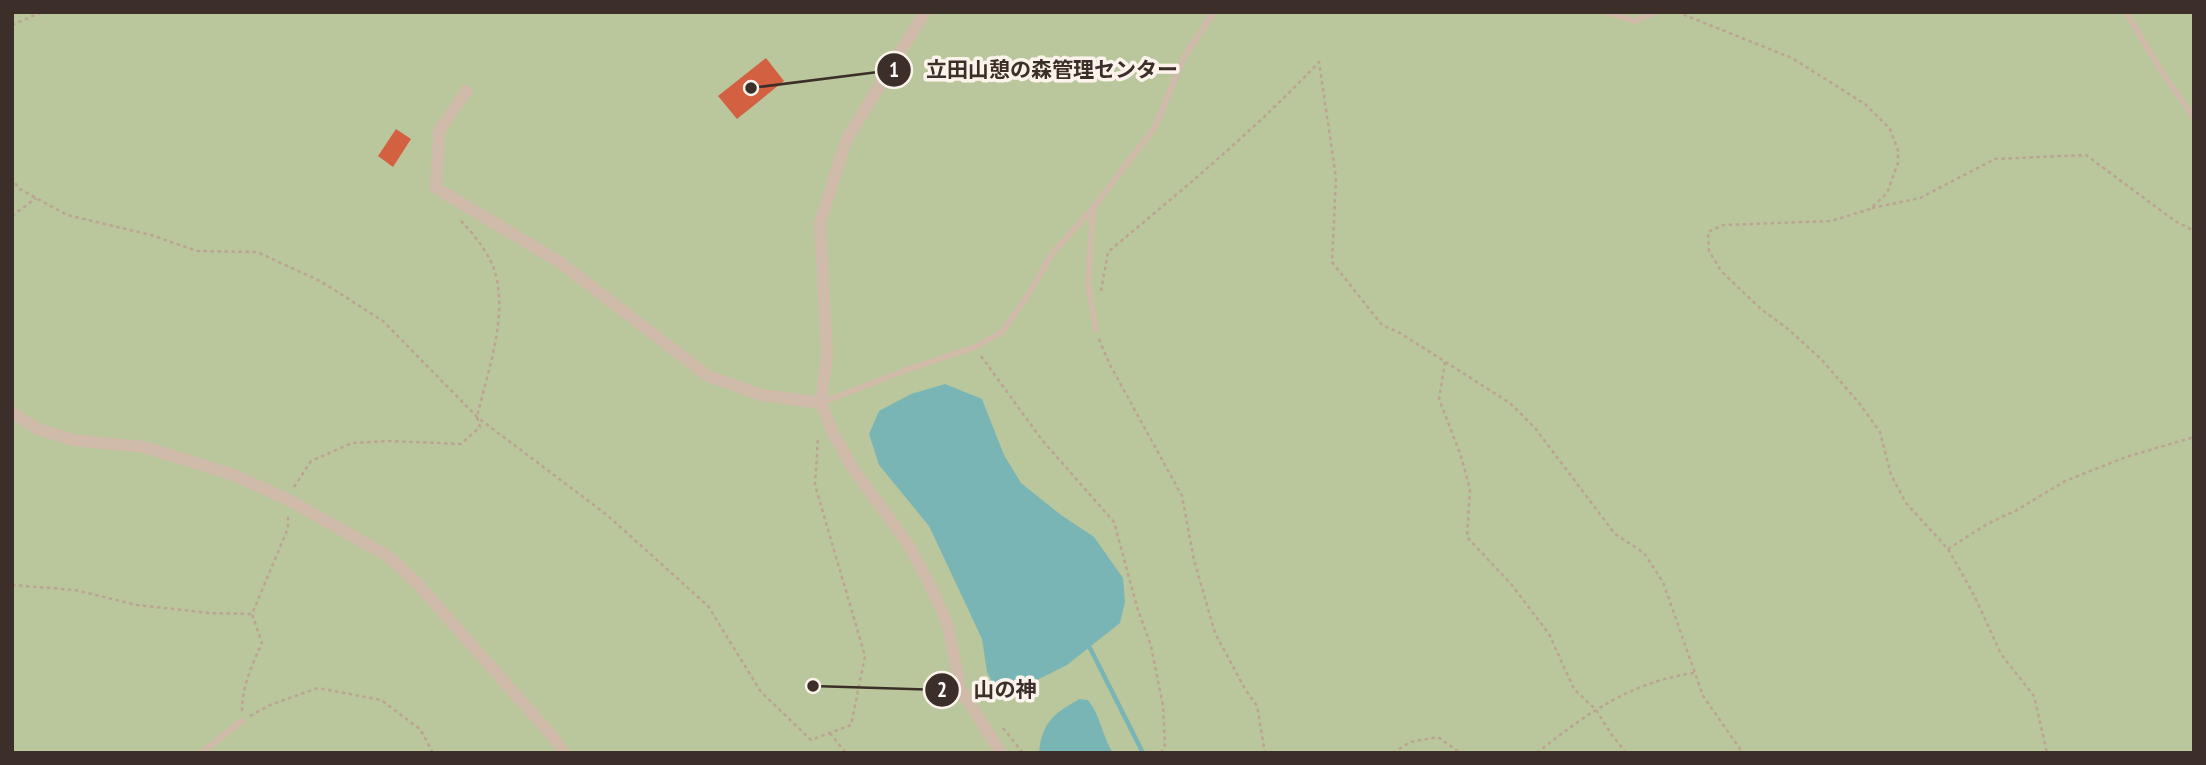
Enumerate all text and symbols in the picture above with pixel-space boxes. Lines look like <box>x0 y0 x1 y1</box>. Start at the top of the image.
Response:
callout: 立田山憩の森管理センター <box>877 49 1192 91</box>
text: 1 <box>889 56 899 83</box>
text: 立田山憩の森管理センター <box>926 56 1178 83</box>
callout: 山の神 <box>925 669 1051 711</box>
text: 2 <box>937 676 947 703</box>
text: 山の神 <box>974 676 1037 703</box>

